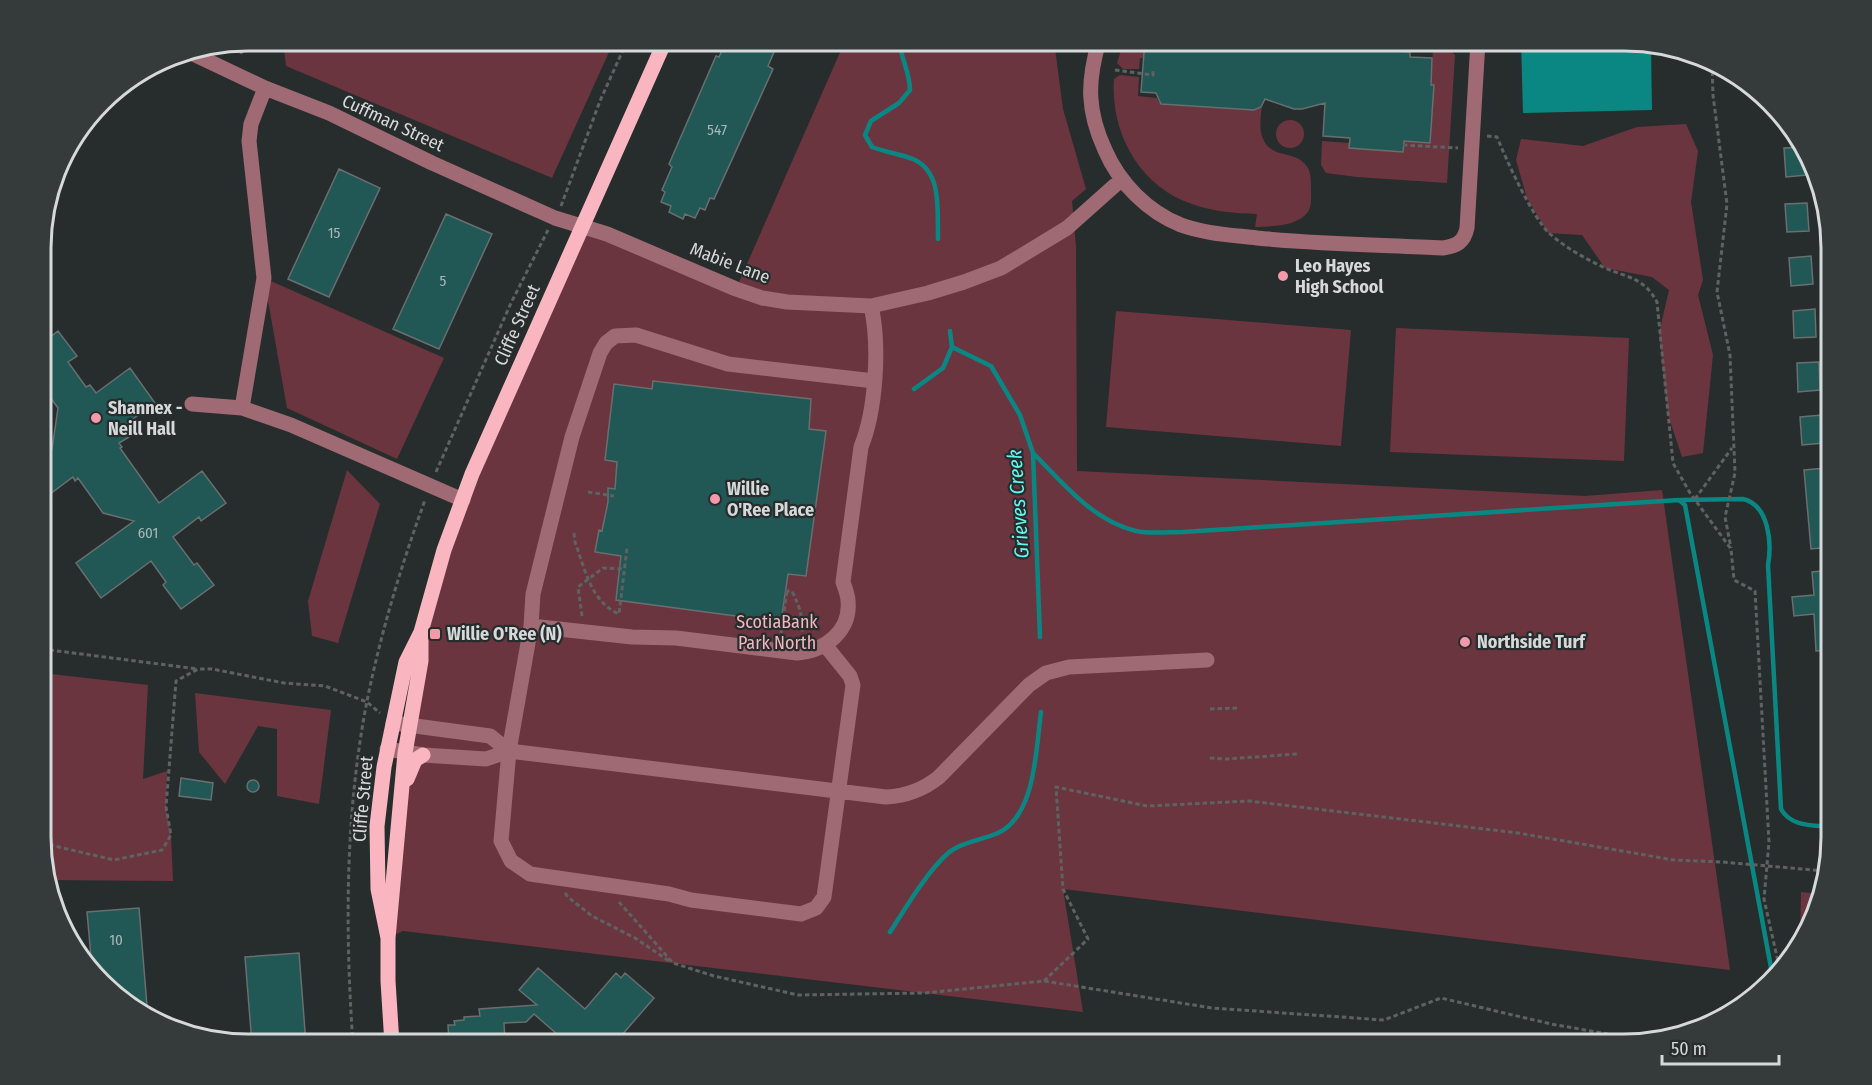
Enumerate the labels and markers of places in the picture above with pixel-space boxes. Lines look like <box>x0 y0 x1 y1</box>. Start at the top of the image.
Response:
place label: Leo Hayes High School <box>1295 255 1383 298</box>
marker: Leo Hayes High School <box>1276 269 1290 283</box>
place label: Shannex - Neill Hall <box>108 397 183 440</box>
marker: Shannex - Neill Hall <box>89 411 103 425</box>
place label: Willie O'Ree Place <box>727 478 814 521</box>
marker: Willie O'Ree Place <box>708 492 722 506</box>
place label: Willie O'Ree (N) <box>447 623 562 645</box>
marker: Willie O'Ree (N) <box>428 627 442 641</box>
place label: Northside Turf <box>1477 631 1587 653</box>
marker: Northside Turf <box>1458 635 1472 649</box>

